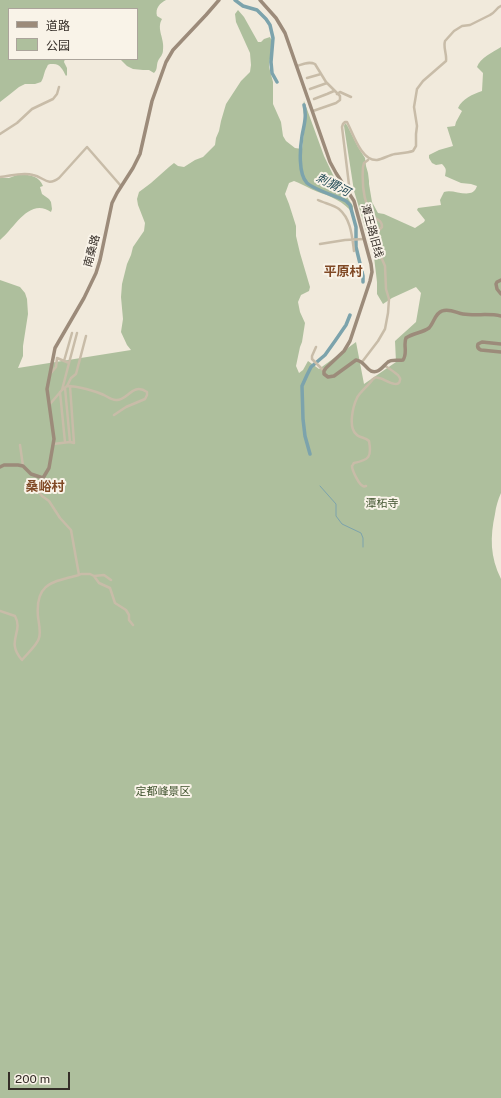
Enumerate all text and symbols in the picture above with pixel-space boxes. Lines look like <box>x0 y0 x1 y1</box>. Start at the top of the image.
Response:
legend <box>8 8 138 60</box>
text: 道路 <box>46 19 70 33</box>
text: 公园 <box>46 39 70 53</box>
water label: 刺猬河 <box>314 170 352 200</box>
street label: 潭王路旧线 <box>359 203 385 259</box>
street label: 南桑路 <box>81 233 103 269</box>
district label: 平原村 <box>324 264 362 280</box>
district label: 桑峪村 <box>26 479 64 495</box>
park label: 潭柘寺 <box>366 497 398 511</box>
park label: 定都峰景区 <box>136 785 190 799</box>
scale bar <box>10 1064 72 1090</box>
text: 200 m <box>15 1072 50 1086</box>

